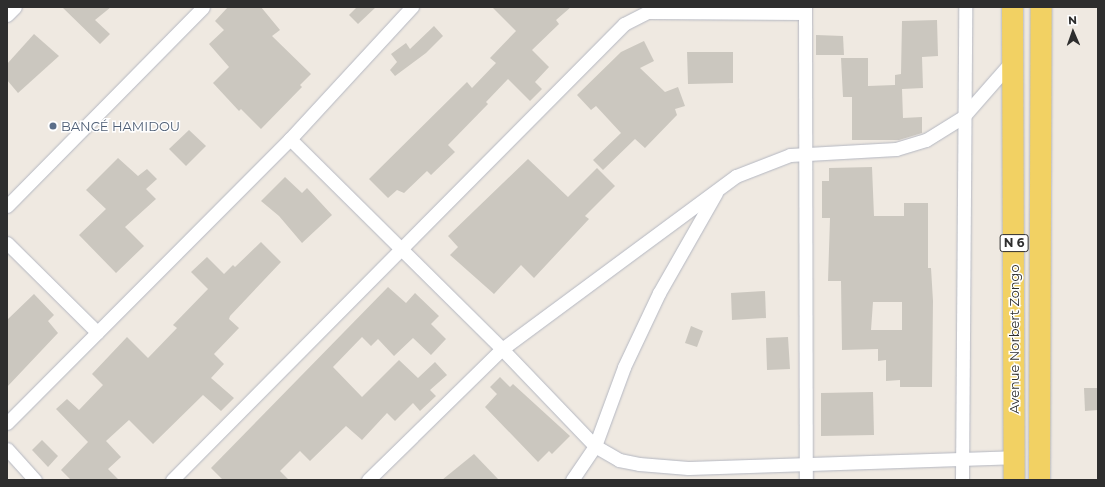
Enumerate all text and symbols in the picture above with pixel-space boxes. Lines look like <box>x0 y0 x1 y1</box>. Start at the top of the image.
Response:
north arrow <box>1053 12 1093 52</box>
text: N <box>1068 13 1077 27</box>
place label: BANCÉ HAMIDOU <box>61 118 180 134</box>
marker: BANCÉ HAMIDOU <box>48 121 58 131</box>
road number: N 6 <box>999 233 1029 253</box>
street label: Avenue Norbert Zongo <box>1006 264 1022 414</box>

